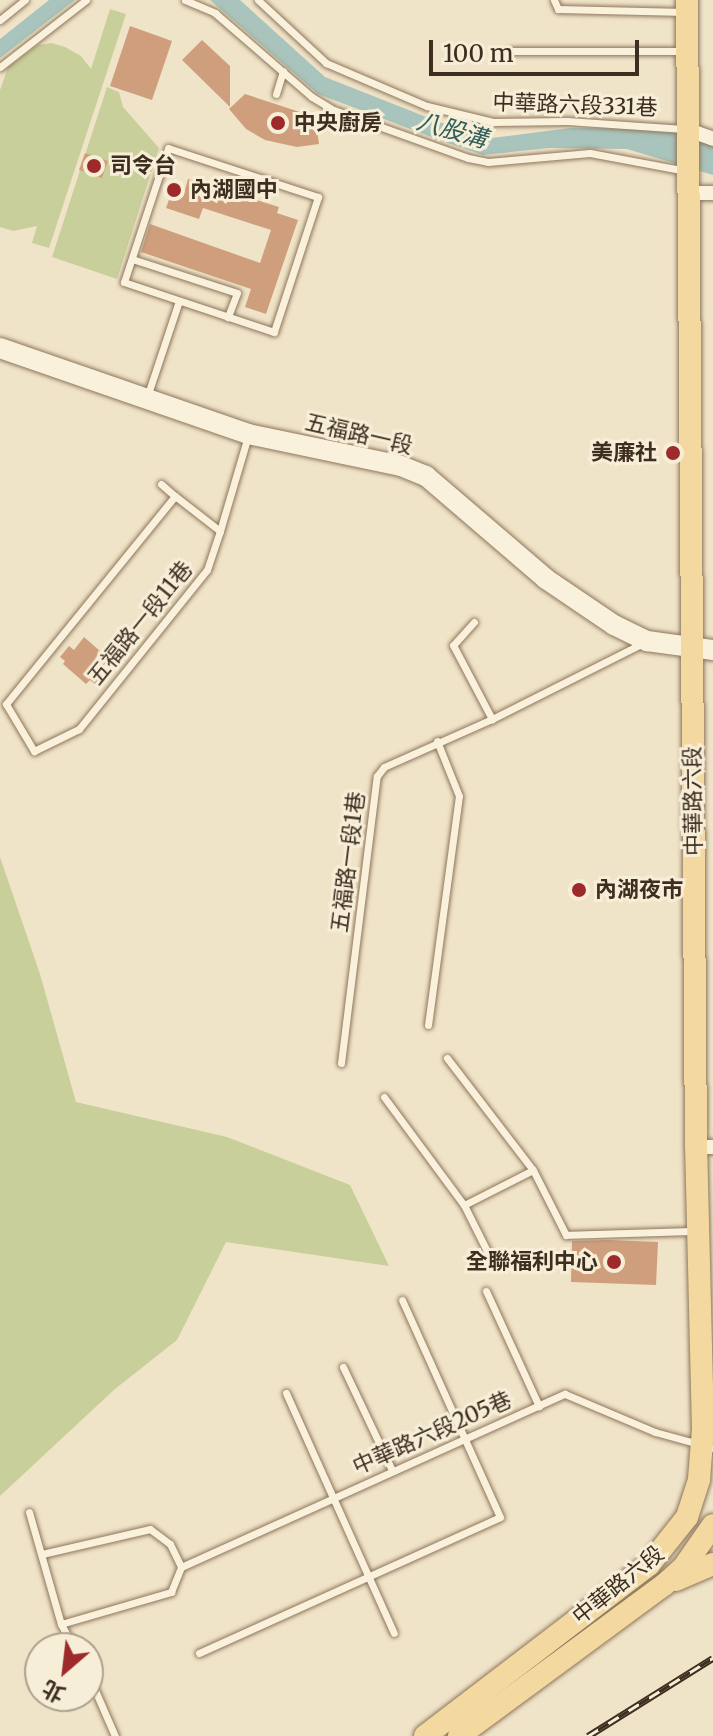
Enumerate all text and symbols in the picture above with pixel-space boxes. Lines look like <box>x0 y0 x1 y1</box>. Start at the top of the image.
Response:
scale bar <box>433 24 643 74</box>
text: 100 m <box>443 38 513 69</box>
street label: 中華路六段331巷 <box>492 89 658 121</box>
water label: 八股溝 <box>413 106 491 154</box>
place label: 中央廚房 <box>294 110 382 136</box>
marker: 中央廚房 <box>269 114 287 132</box>
place label: 司令台 <box>110 153 176 179</box>
marker: 司令台 <box>85 157 103 175</box>
place label: 內湖國中 <box>190 177 278 203</box>
marker: 內湖國中 <box>165 181 183 199</box>
street label: 五福路一段 <box>302 409 416 459</box>
place label: 美廉社 <box>591 440 657 466</box>
marker: 美廉社 <box>664 444 682 462</box>
street label: 五福路一段11巷 <box>82 556 198 690</box>
street label: 中華路六段 <box>679 746 707 856</box>
street label: 五福路一段1巷 <box>326 790 370 934</box>
place label: 內湖夜市 <box>595 877 683 903</box>
marker: 內湖夜市 <box>570 881 588 899</box>
place label: 全聯福利中心 <box>466 1249 598 1275</box>
marker: 全聯福利中心 <box>605 1253 623 1271</box>
street label: 中華路六段205巷 <box>348 1386 516 1480</box>
street label: 中華路六段 <box>567 1540 669 1630</box>
north arrow <box>24 1632 104 1712</box>
text: 北 <box>37 1674 70 1709</box>

